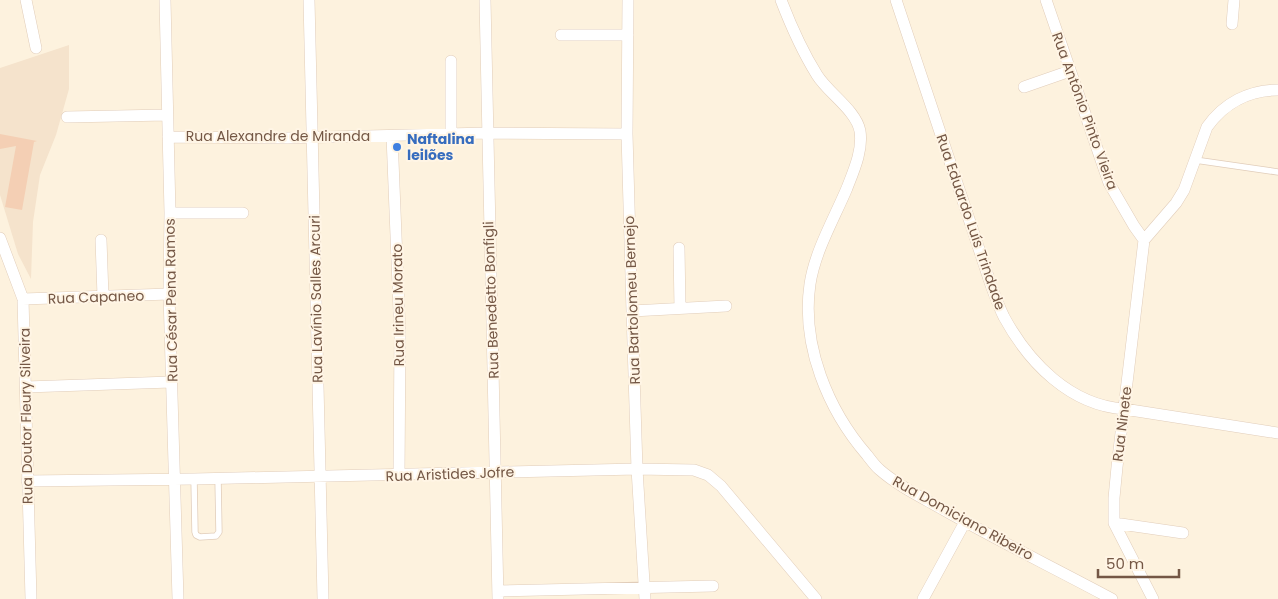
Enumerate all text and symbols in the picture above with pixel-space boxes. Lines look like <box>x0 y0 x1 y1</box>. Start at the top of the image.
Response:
street label: Rua Antônio Pinto Vieira <box>1047 29 1123 193</box>
street label: Rua Alexandre de Miranda <box>186 126 370 146</box>
place label: Naftalina leilões <box>407 129 474 165</box>
street label: Rua Eduardo Luís Trindade <box>931 131 1011 313</box>
marker: Naftalina leilões <box>391 141 403 153</box>
street label: Rua Lavínio Salles Arcuri <box>305 215 327 383</box>
street label: Rua Bartolomeu Bernejo <box>619 215 645 385</box>
street label: Rua César Pena Ramos <box>160 218 182 382</box>
street label: Rua Benedetto Bonfigli <box>478 221 504 379</box>
street label: Rua Irineu Morato <box>387 243 409 367</box>
street label: Rua Capaneo <box>47 285 145 309</box>
street label: Rua Doutor Fleury Silveira <box>14 328 38 504</box>
street label: Rua Ninete <box>1107 385 1137 463</box>
street label: Rua Aristides Jofre <box>385 462 515 486</box>
street label: Rua Domiciano Ribeiro <box>889 471 1037 565</box>
scale bar <box>1098 546 1179 578</box>
text: 50 m <box>1106 553 1144 574</box>

